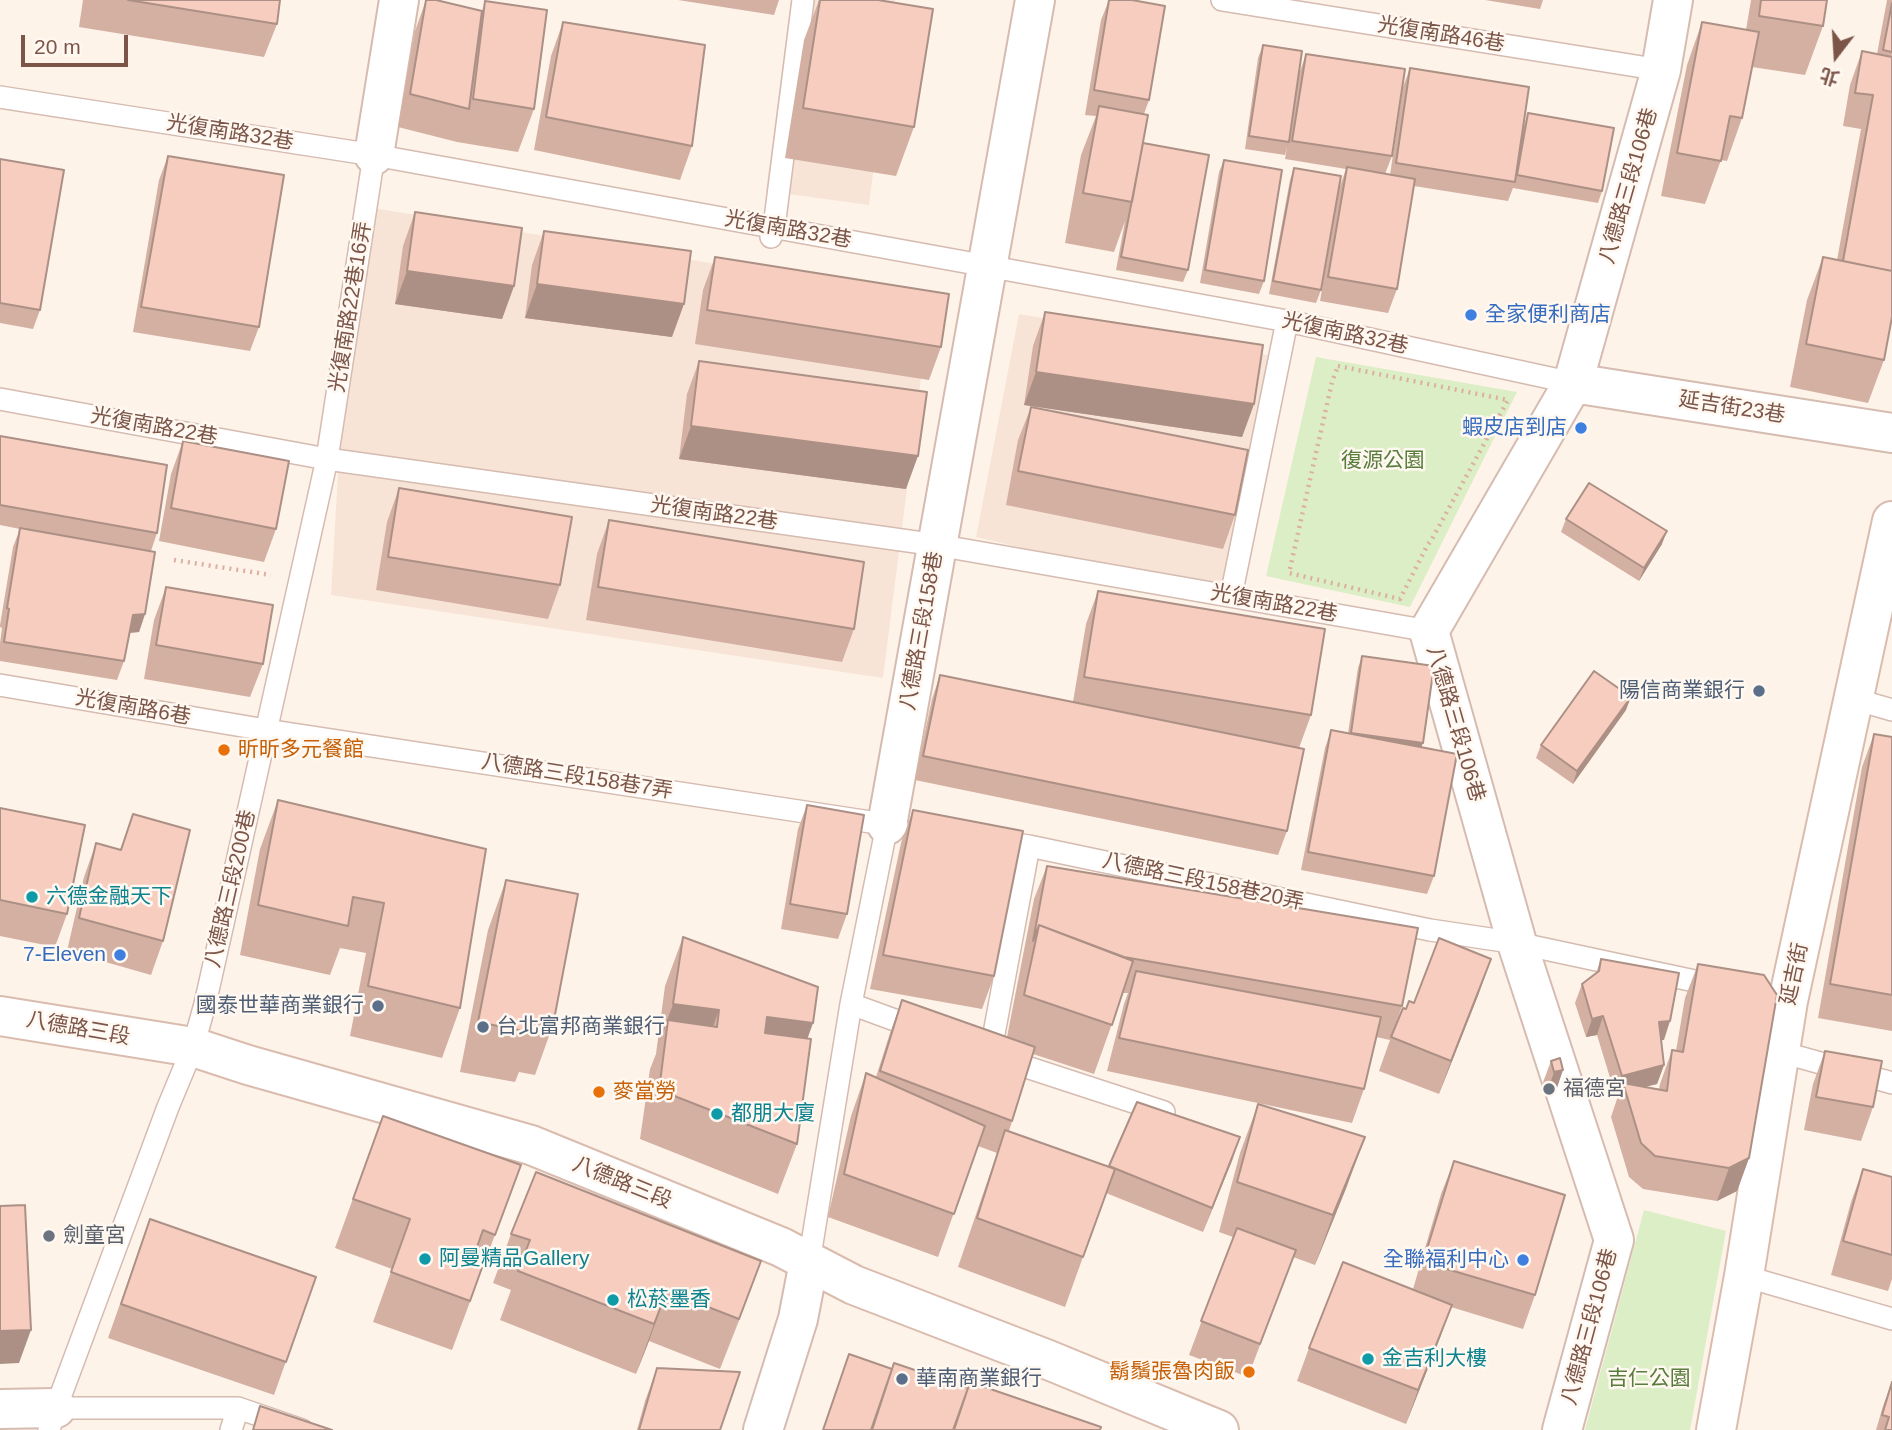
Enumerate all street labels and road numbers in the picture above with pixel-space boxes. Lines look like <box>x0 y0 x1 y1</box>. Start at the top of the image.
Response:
street label: 光復南路46巷 <box>1376 13 1506 57</box>
street label: 八德路三段106巷 <box>1595 105 1663 267</box>
street label: 光復南路32巷 <box>165 111 295 155</box>
street label: 光復南路32巷 <box>723 206 853 254</box>
street label: 光復南路22巷16弄 <box>325 220 377 394</box>
street label: 光復南路32巷 <box>1280 308 1410 360</box>
street label: 延吉街23巷 <box>1677 387 1787 429</box>
street label: 光復南路22巷 <box>89 403 219 451</box>
street label: 光復南路22巷 <box>649 493 779 535</box>
street label: 八德路三段158巷 <box>896 550 948 712</box>
street label: 光復南路22巷 <box>1209 580 1339 628</box>
street label: 八德路三段106巷 <box>1421 643 1489 805</box>
street label: 光復南路6巷 <box>73 685 193 731</box>
street label: 八德路三段158巷7弄 <box>479 749 675 805</box>
street label: 八德路三段200巷 <box>201 808 261 970</box>
street label: 八德路三段158巷20弄 <box>1100 848 1306 916</box>
street label: 延吉街 <box>1776 941 1814 1007</box>
street label: 八德路三段 <box>24 1007 132 1051</box>
street label: 八德路三段 <box>569 1152 675 1214</box>
street label: 八德路三段106巷 <box>1557 1246 1623 1408</box>

